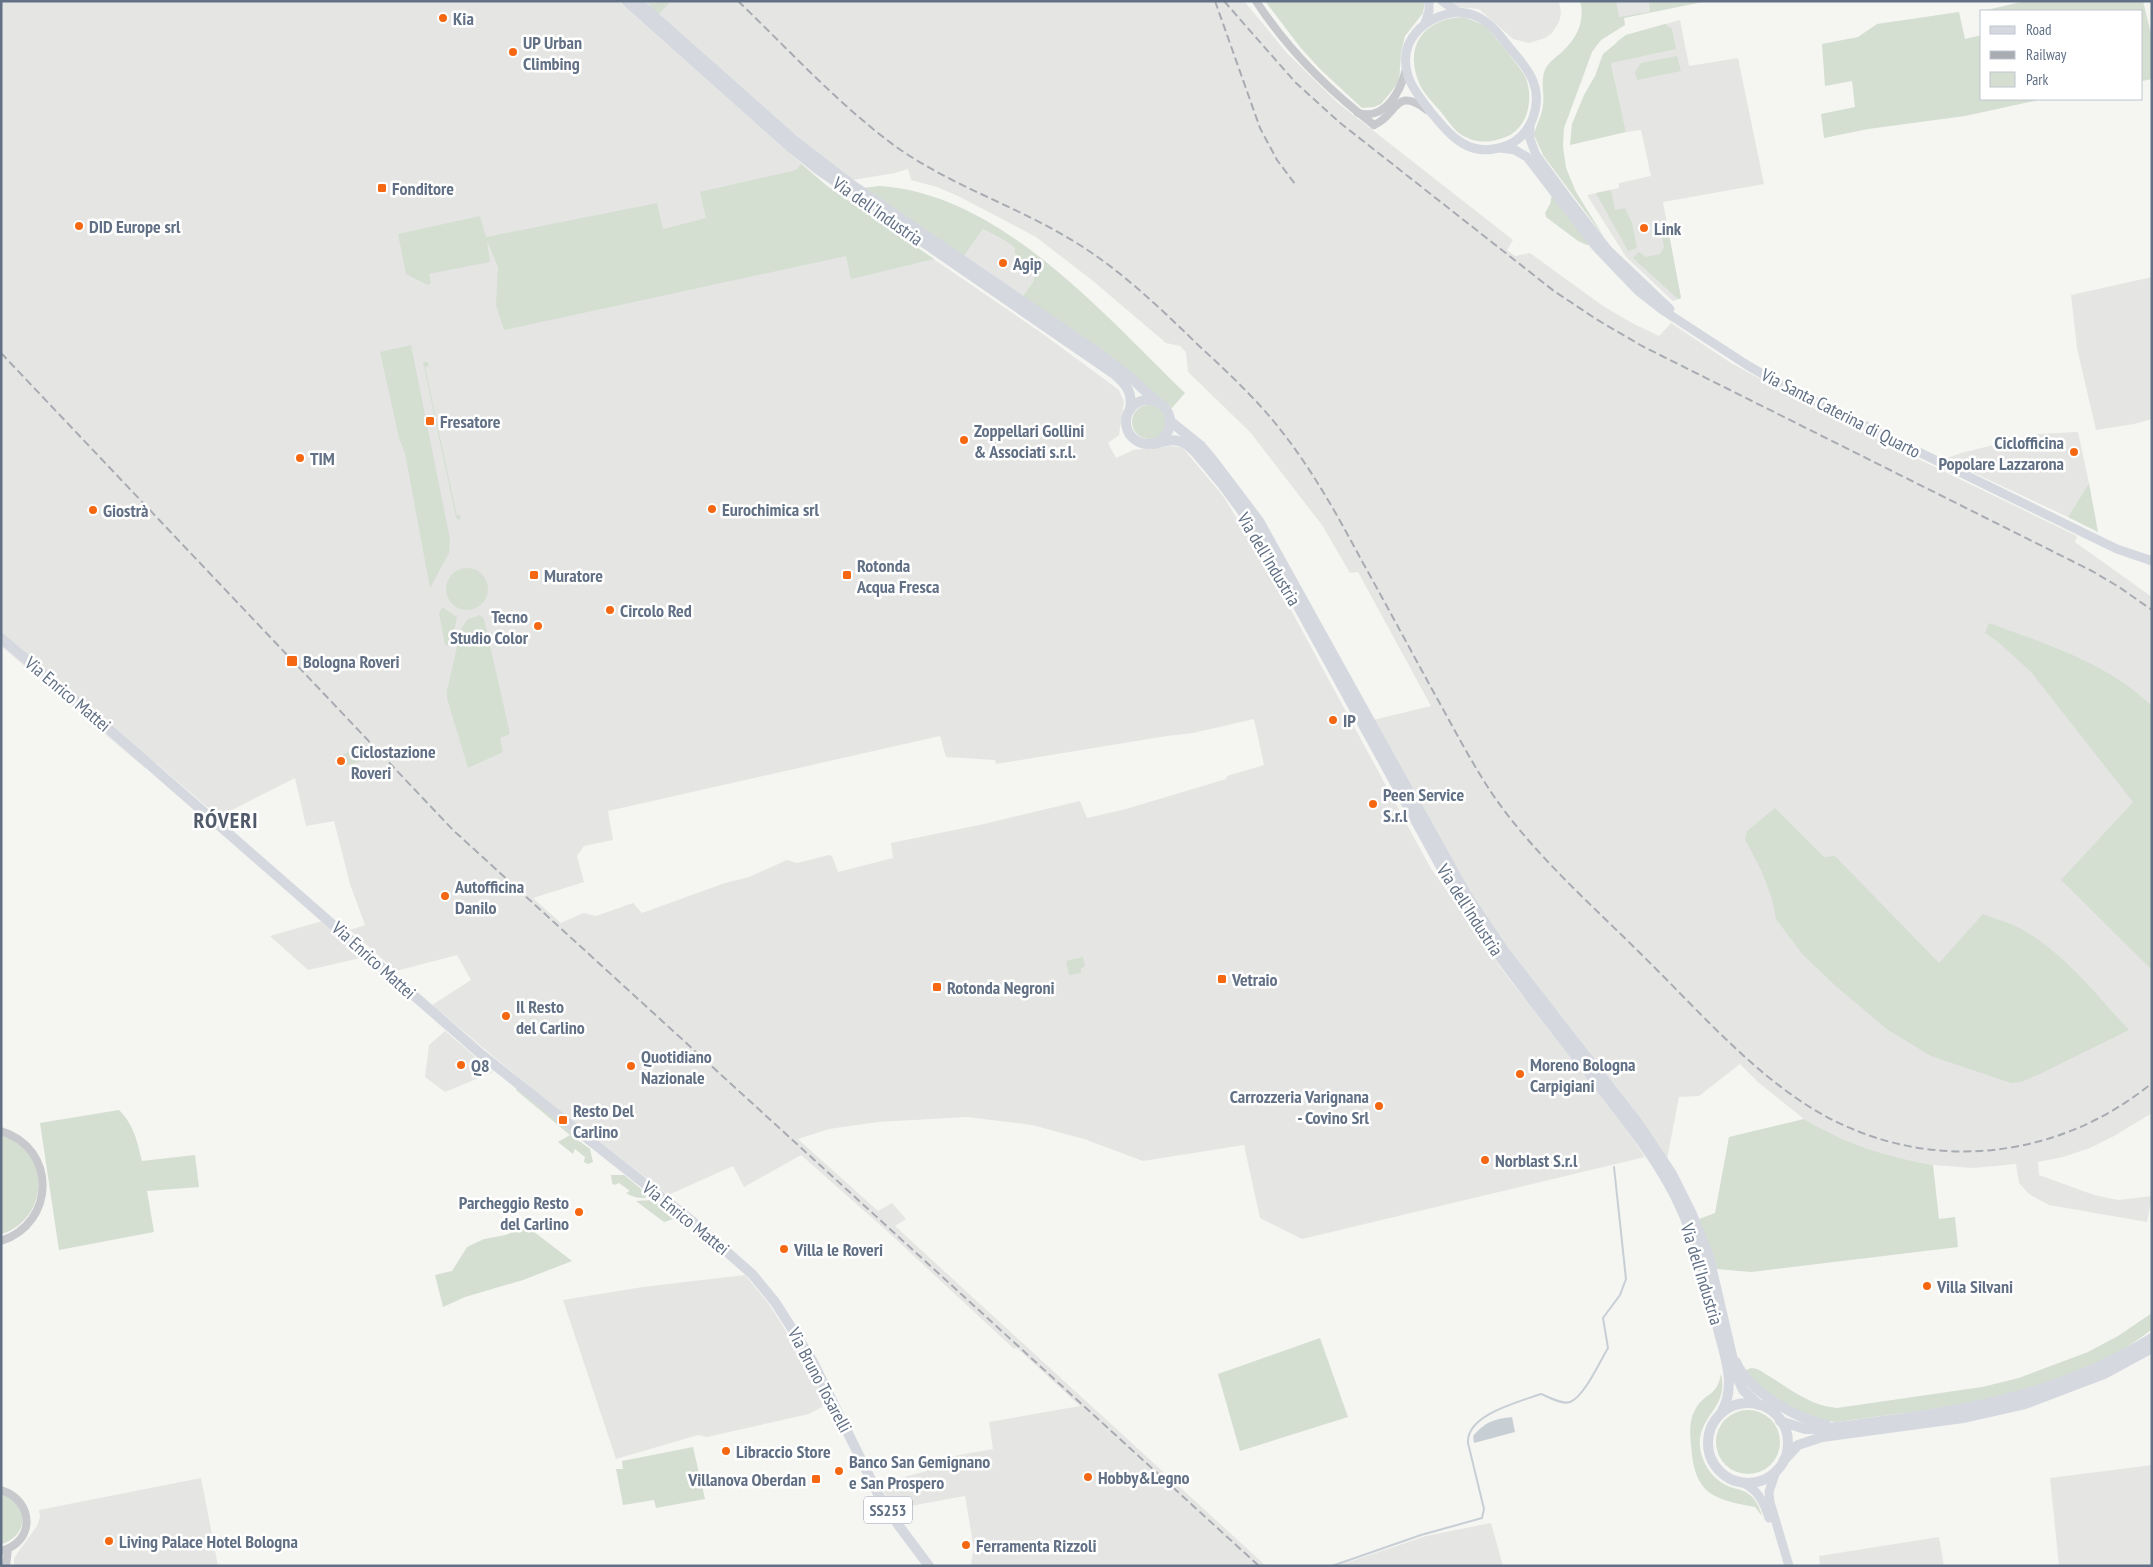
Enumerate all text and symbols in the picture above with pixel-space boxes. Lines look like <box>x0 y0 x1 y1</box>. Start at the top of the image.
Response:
place label: Kia <box>453 7 474 30</box>
legend <box>1980 10 2143 100</box>
marker: Kia <box>437 12 449 24</box>
text: Road <box>2026 20 2052 39</box>
place label: UP Urban Climbing <box>523 31 582 75</box>
text: Railway <box>2026 45 2067 64</box>
marker: UP Urban Climbing <box>507 46 519 58</box>
text: Park <box>2026 70 2048 89</box>
street label: Via dell'Industria <box>828 171 928 251</box>
place label: Fonditore <box>392 177 454 200</box>
marker: Fonditore <box>376 182 388 194</box>
place label: DID Europe srl <box>89 215 181 238</box>
place label: Link <box>1654 217 1682 240</box>
marker: DID Europe srl <box>73 220 85 232</box>
marker: Link <box>1638 222 1650 234</box>
place label: Agip <box>1012 252 1042 275</box>
marker: Agip <box>997 257 1009 269</box>
street label: Via Santa Caterina di Quarto <box>1757 362 1925 463</box>
place label: Fresatore <box>440 410 501 433</box>
marker: Fresatore <box>424 415 436 427</box>
place label: Zoppellari Gollini & Associati s.r.l. <box>974 419 1084 463</box>
place label: Ciclofficina Popolare Lazzarona <box>1938 431 2064 475</box>
marker: Zoppellari Gollini & Associati s.r.l. <box>958 434 970 446</box>
marker: Ciclofficina Popolare Lazzarona <box>2068 446 2080 458</box>
place label: TIM <box>310 447 335 470</box>
marker: TIM <box>294 452 306 464</box>
place label: Eurochimica srl <box>722 498 819 521</box>
place label: Giostrà <box>103 499 148 522</box>
marker: Eurochimica srl <box>706 503 718 515</box>
marker: Giostrà <box>87 504 99 516</box>
street label: Via dell'Industria <box>1232 507 1306 610</box>
place label: Rotonda Acqua Fresca <box>856 554 939 598</box>
place label: Muratore <box>544 564 603 587</box>
marker: Muratore <box>528 569 540 581</box>
marker: Rotonda Acqua Fresca <box>841 569 853 581</box>
place label: Circolo Red <box>620 599 692 622</box>
marker: Circolo Red <box>604 604 616 616</box>
place label: Tecno Studio Color <box>450 605 529 649</box>
marker: Tecno Studio Color <box>532 620 544 632</box>
place label: Bologna Roveri <box>303 650 400 673</box>
street label: Via Enrico Mattei <box>20 651 116 737</box>
marker: Bologna Roveri <box>285 654 299 668</box>
place label: IP <box>1343 709 1356 732</box>
marker: IP <box>1327 714 1339 726</box>
place label: Ciclostazione Roveri <box>351 740 436 784</box>
marker: Ciclostazione Roveri <box>335 755 347 767</box>
place label: Peen Service S.r.l <box>1383 783 1464 827</box>
marker: Peen Service S.r.l <box>1367 798 1379 810</box>
district label: RÓVERI <box>194 806 258 834</box>
street label: Via dell'Industria <box>1431 859 1508 960</box>
place label: Autofficina Danilo <box>454 875 524 919</box>
marker: Autofficina Danilo <box>439 890 451 902</box>
street label: Via Enrico Mattei <box>326 916 421 1004</box>
place label: Vetraio <box>1231 968 1278 991</box>
marker: Vetraio <box>1216 973 1228 985</box>
place label: Rotonda Negroni <box>947 976 1055 999</box>
marker: Rotonda Negroni <box>931 981 943 993</box>
place label: Il Resto del Carlino <box>516 995 585 1039</box>
marker: Il Resto del Carlino <box>500 1010 512 1022</box>
place label: Quotidiano Nazionale <box>641 1045 712 1089</box>
place label: Moreno Bologna Carpigiani <box>1530 1053 1635 1097</box>
place label: Q8 <box>471 1054 490 1077</box>
marker: Q8 <box>455 1059 467 1071</box>
marker: Quotidiano Nazionale <box>625 1060 637 1072</box>
marker: Moreno Bologna Carpigiani <box>1514 1068 1526 1080</box>
place label: Carrozzeria Varignana - Covino Srl <box>1230 1085 1370 1129</box>
place label: Resto Del Carlino <box>573 1099 635 1143</box>
marker: Carrozzeria Varignana - Covino Srl <box>1373 1100 1385 1112</box>
marker: Resto Del Carlino <box>557 1114 569 1126</box>
place label: Norblast S.r.l <box>1495 1149 1578 1172</box>
marker: Norblast S.r.l <box>1479 1154 1491 1166</box>
street label: Via Enrico Mattei <box>637 1175 734 1260</box>
place label: Parcheggio Resto del Carlino <box>459 1191 569 1235</box>
marker: Parcheggio Resto del Carlino <box>573 1206 585 1218</box>
street label: Via dell'Industria <box>1675 1220 1728 1328</box>
place label: Villa le Roveri <box>793 1238 883 1261</box>
marker: Villa le Roveri <box>778 1243 790 1255</box>
place label: Villa Silvani <box>1936 1275 2013 1298</box>
marker: Villa Silvani <box>1921 1280 1933 1292</box>
street label: Via Bruno Tosarelli <box>782 1323 857 1436</box>
place label: Libraccio Store <box>736 1440 831 1463</box>
marker: Libraccio Store <box>720 1445 732 1457</box>
place label: Banco San Gemignano e San Prospero <box>849 1450 990 1494</box>
marker: Banco San Gemignano e San Prospero <box>833 1465 845 1477</box>
place label: Hobby&Legno <box>1098 1466 1190 1489</box>
place label: Villanova Oberdan <box>687 1468 806 1491</box>
marker: Hobby&Legno <box>1082 1471 1094 1483</box>
marker: Villanova Oberdan <box>810 1473 822 1485</box>
road number: SS253 <box>864 1496 912 1524</box>
place label: Living Palace Hotel Bologna <box>119 1530 298 1553</box>
place label: Ferramenta Rizzoli <box>976 1534 1096 1557</box>
marker: Living Palace Hotel Bologna <box>103 1535 115 1547</box>
marker: Ferramenta Rizzoli <box>960 1539 972 1551</box>

